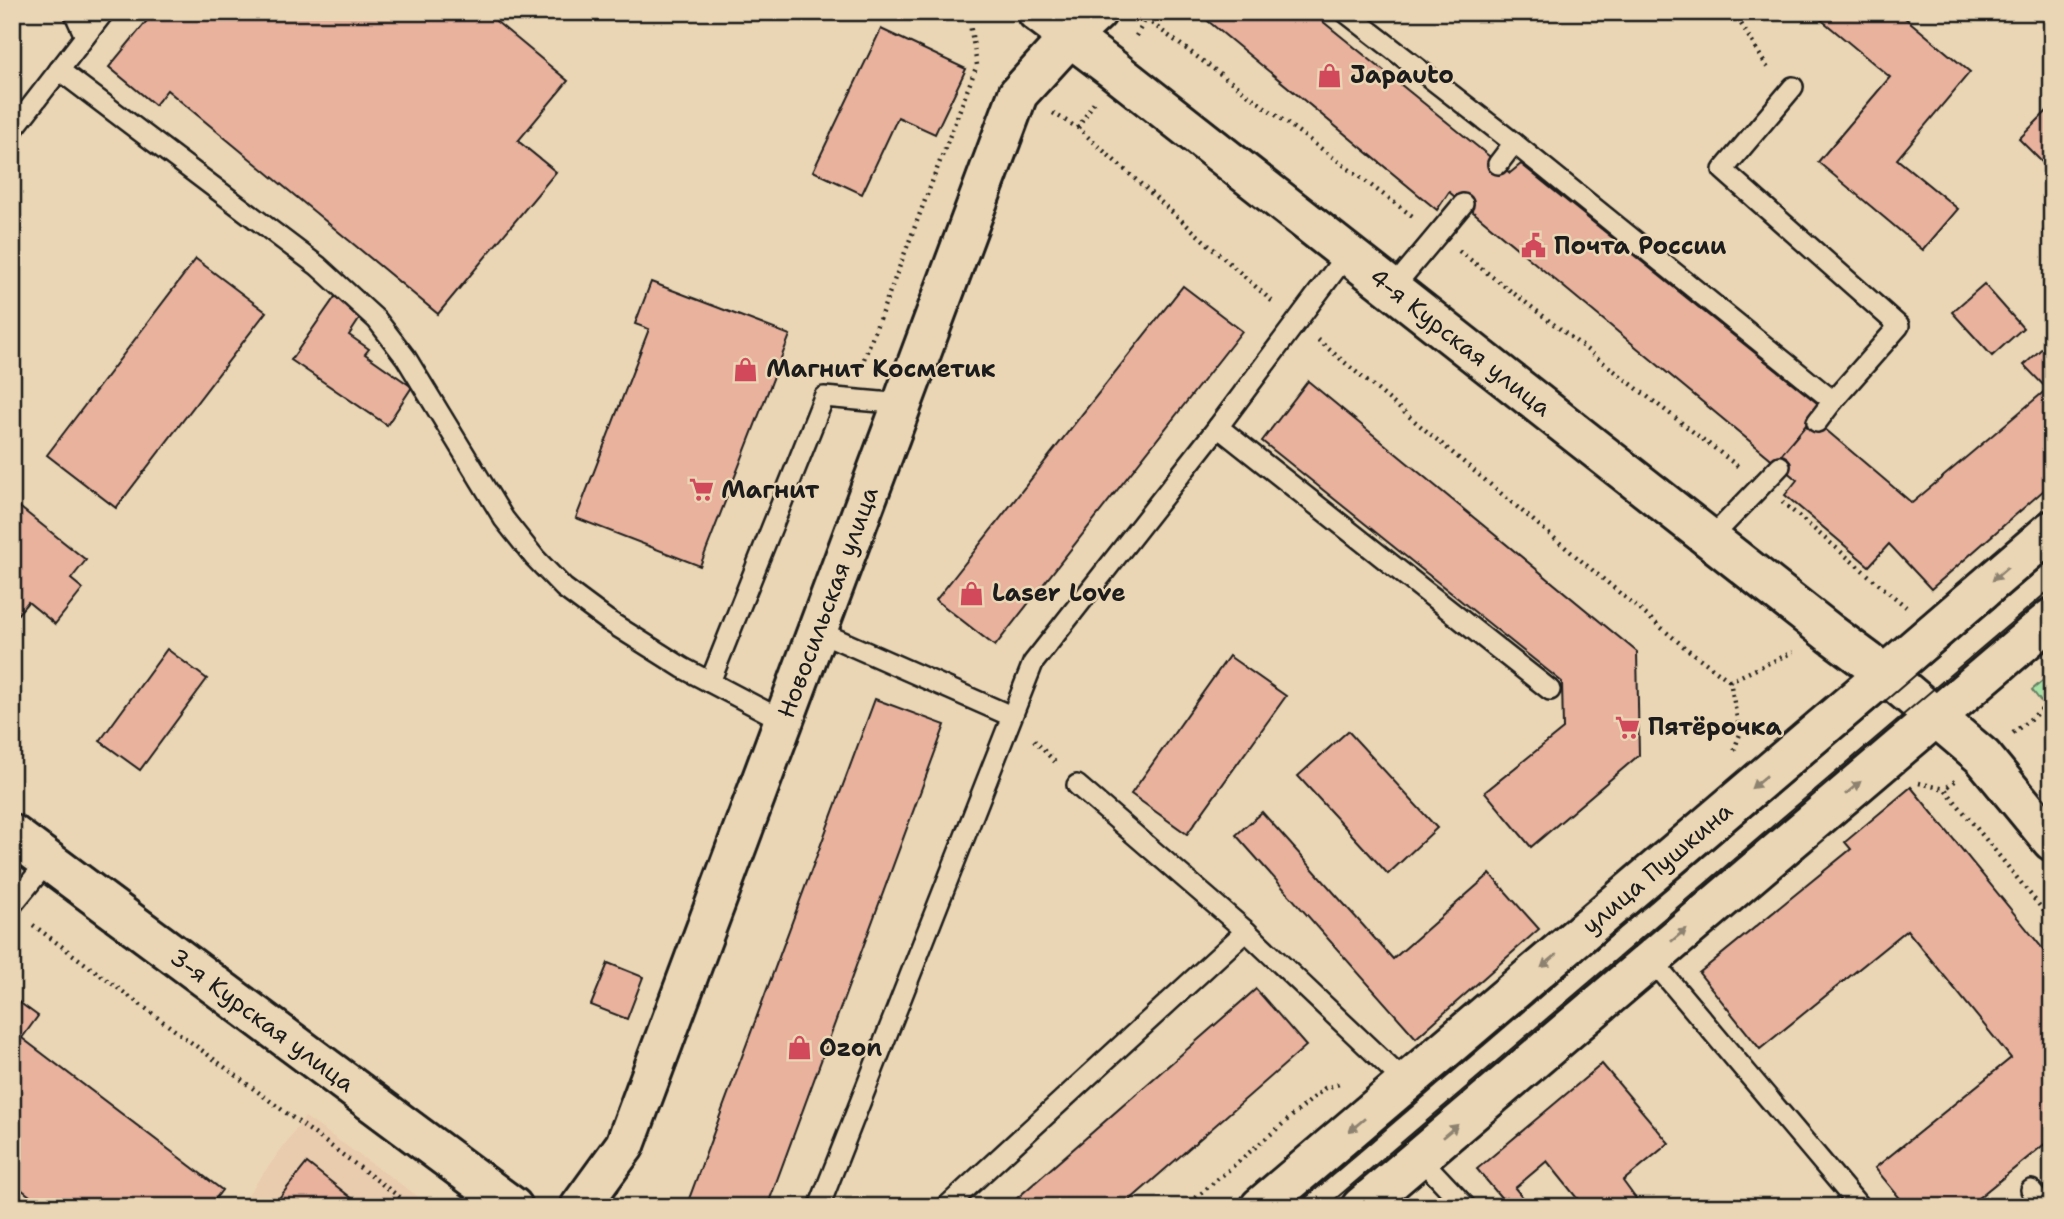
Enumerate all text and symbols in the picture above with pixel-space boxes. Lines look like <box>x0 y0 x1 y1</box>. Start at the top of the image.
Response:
place label: Japauto <box>1350 59 1454 91</box>
shop icon: Japauto <box>1316 61 1344 89</box>
place label: Почта России <box>1554 230 1727 262</box>
public building icon: Почта России <box>1520 232 1548 260</box>
street label: 4-я Курская улица <box>1363 261 1558 424</box>
place label: Магнит Косметик <box>766 353 996 385</box>
shop icon: Магнит Косметик <box>732 355 760 383</box>
place label: Магнит <box>721 474 820 506</box>
supermarket icon: Магнит <box>687 476 715 504</box>
street label: Новосильская улица <box>770 482 886 723</box>
one-way arrow <box>1991 566 2009 582</box>
place label: Laser Love <box>992 577 1126 609</box>
shop icon: Laser Love <box>958 579 986 607</box>
place label: Пятёрочка <box>1648 711 1782 743</box>
supermarket icon: Пятёрочка <box>1614 713 1642 741</box>
one-way arrow <box>1750 774 1768 790</box>
one-way arrow <box>1844 781 1861 796</box>
street label: улица Пушкина <box>1575 795 1739 942</box>
one-way arrow <box>1671 928 1688 943</box>
street label: 3-я Курская улица <box>164 941 361 1100</box>
one-way arrow <box>1540 953 1557 968</box>
place label: Ozon <box>819 1032 882 1064</box>
shop icon: Ozon <box>785 1034 813 1062</box>
one-way arrow <box>1348 1117 1366 1133</box>
one-way arrow <box>1442 1124 1459 1139</box>

